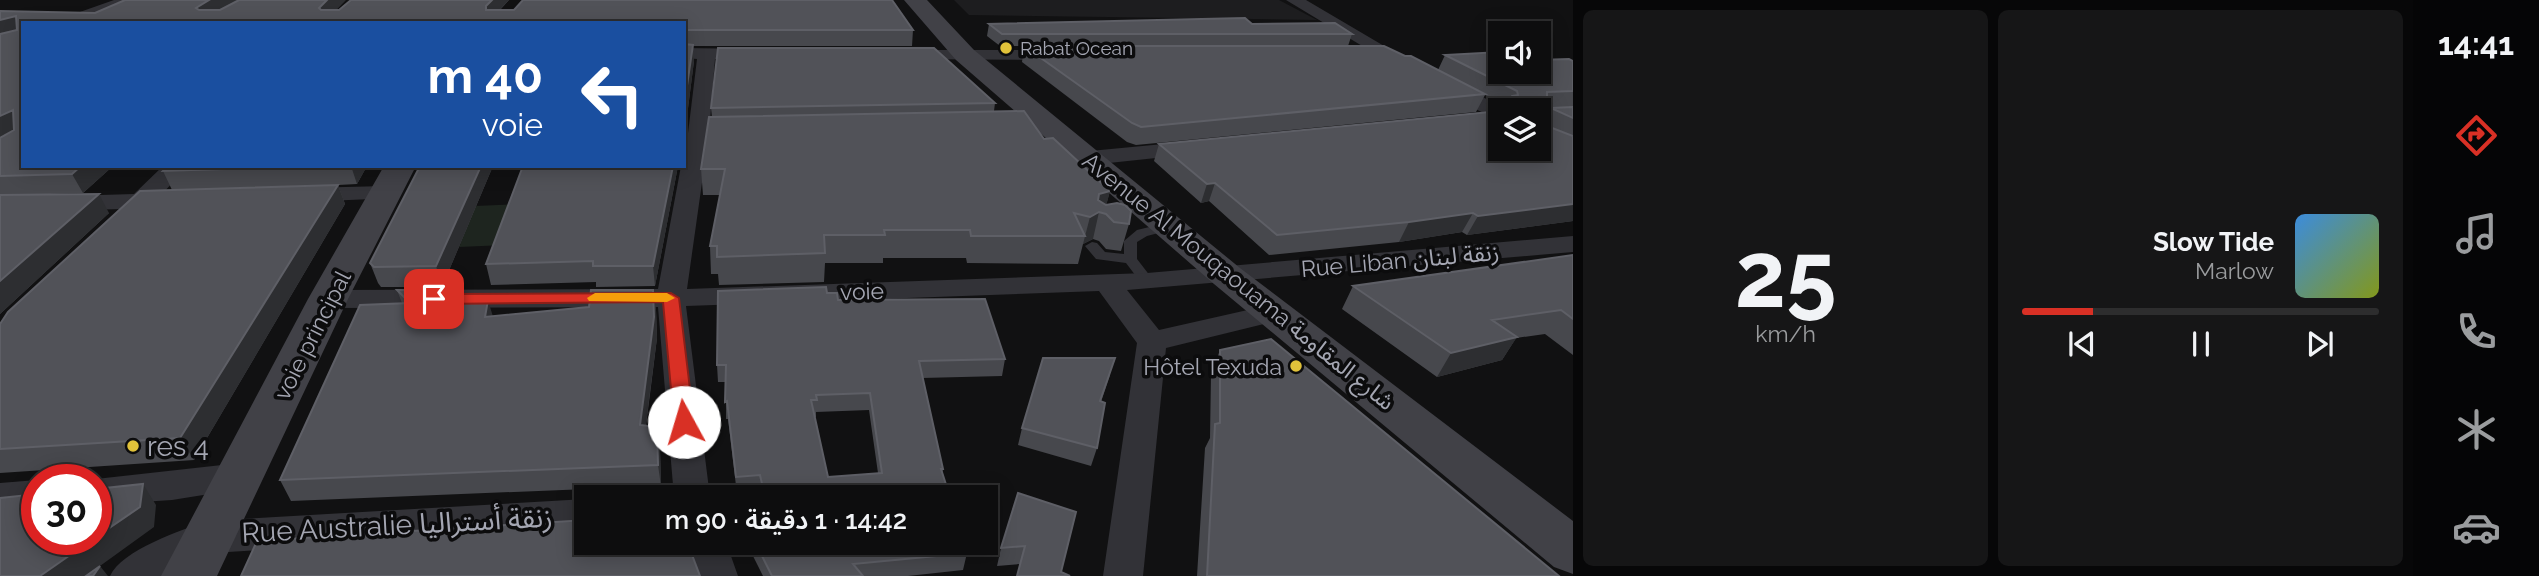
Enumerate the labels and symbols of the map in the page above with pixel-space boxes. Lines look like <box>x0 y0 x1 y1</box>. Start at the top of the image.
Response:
place label: Rabat Ocean <box>1020 37 1133 59</box>
marker: Rabat Ocean <box>998 40 1014 56</box>
street label: Avenue Al Mouqaouama شارع المقاومة <box>1075 147 1400 418</box>
street label: Rue Liban زنقة لبنان <box>1300 238 1500 283</box>
street label: voie principal <box>268 265 356 404</box>
pin <box>404 269 464 329</box>
street label: voie <box>840 277 884 305</box>
place label: Hôtel Texuda <box>1143 353 1282 380</box>
marker: Hôtel Texuda <box>1288 358 1304 374</box>
position arrow <box>647 385 721 459</box>
place label: res 4 <box>147 430 209 463</box>
marker: res 4 <box>125 438 141 454</box>
speed limit sign: 30 <box>21 464 112 555</box>
street label: Rue Australie زنقة أستراليا <box>241 499 553 550</box>

